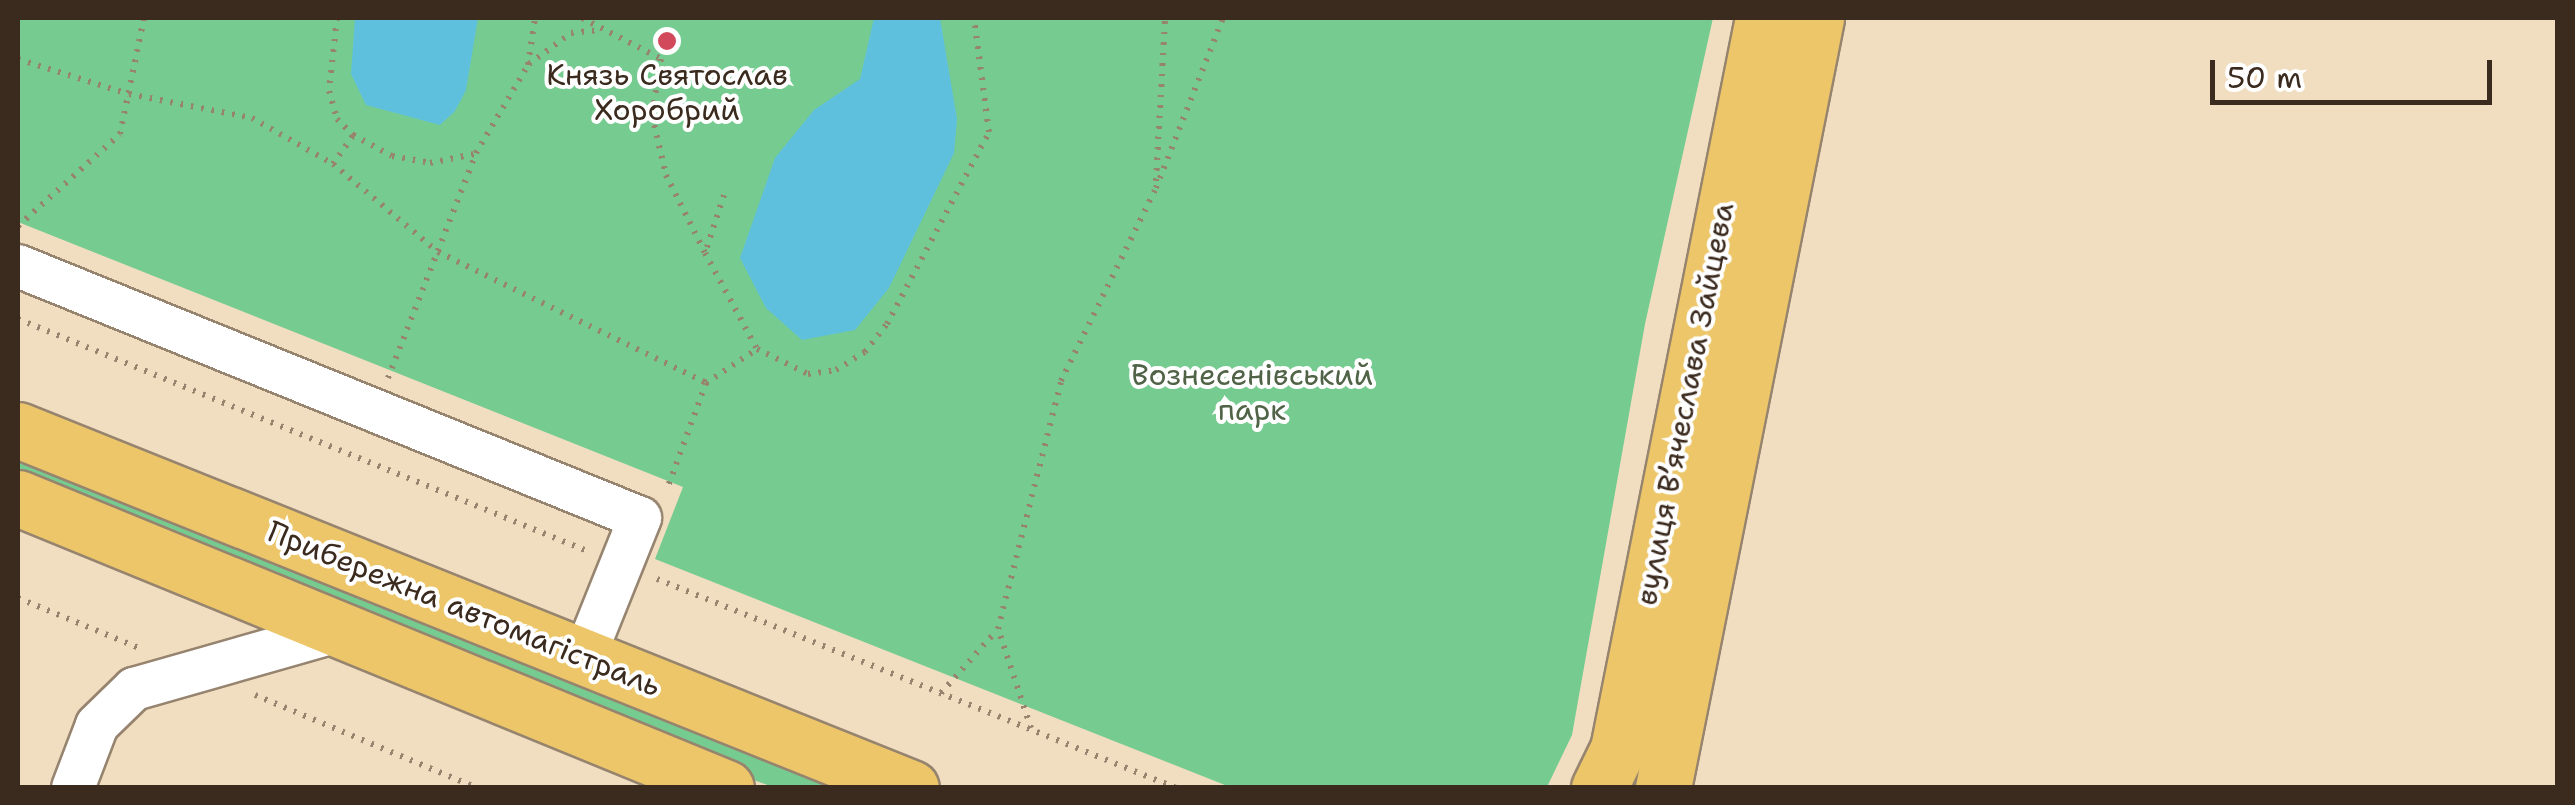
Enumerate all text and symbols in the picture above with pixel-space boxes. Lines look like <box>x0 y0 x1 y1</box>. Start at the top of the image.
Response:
marker: Князь Святослав Хоробрий <box>656 30 678 52</box>
scale bar <box>2215 40 2498 102</box>
place label: Князь Святослав Хоробрий <box>546 57 788 128</box>
text: 50 m <box>2227 57 2302 98</box>
street label: вулиця Вʼячеслава Зайцева <box>1628 200 1742 608</box>
park label: Вознесенівський парк <box>1131 357 1373 428</box>
street label: Прибережна автомагістраль <box>262 513 666 705</box>

